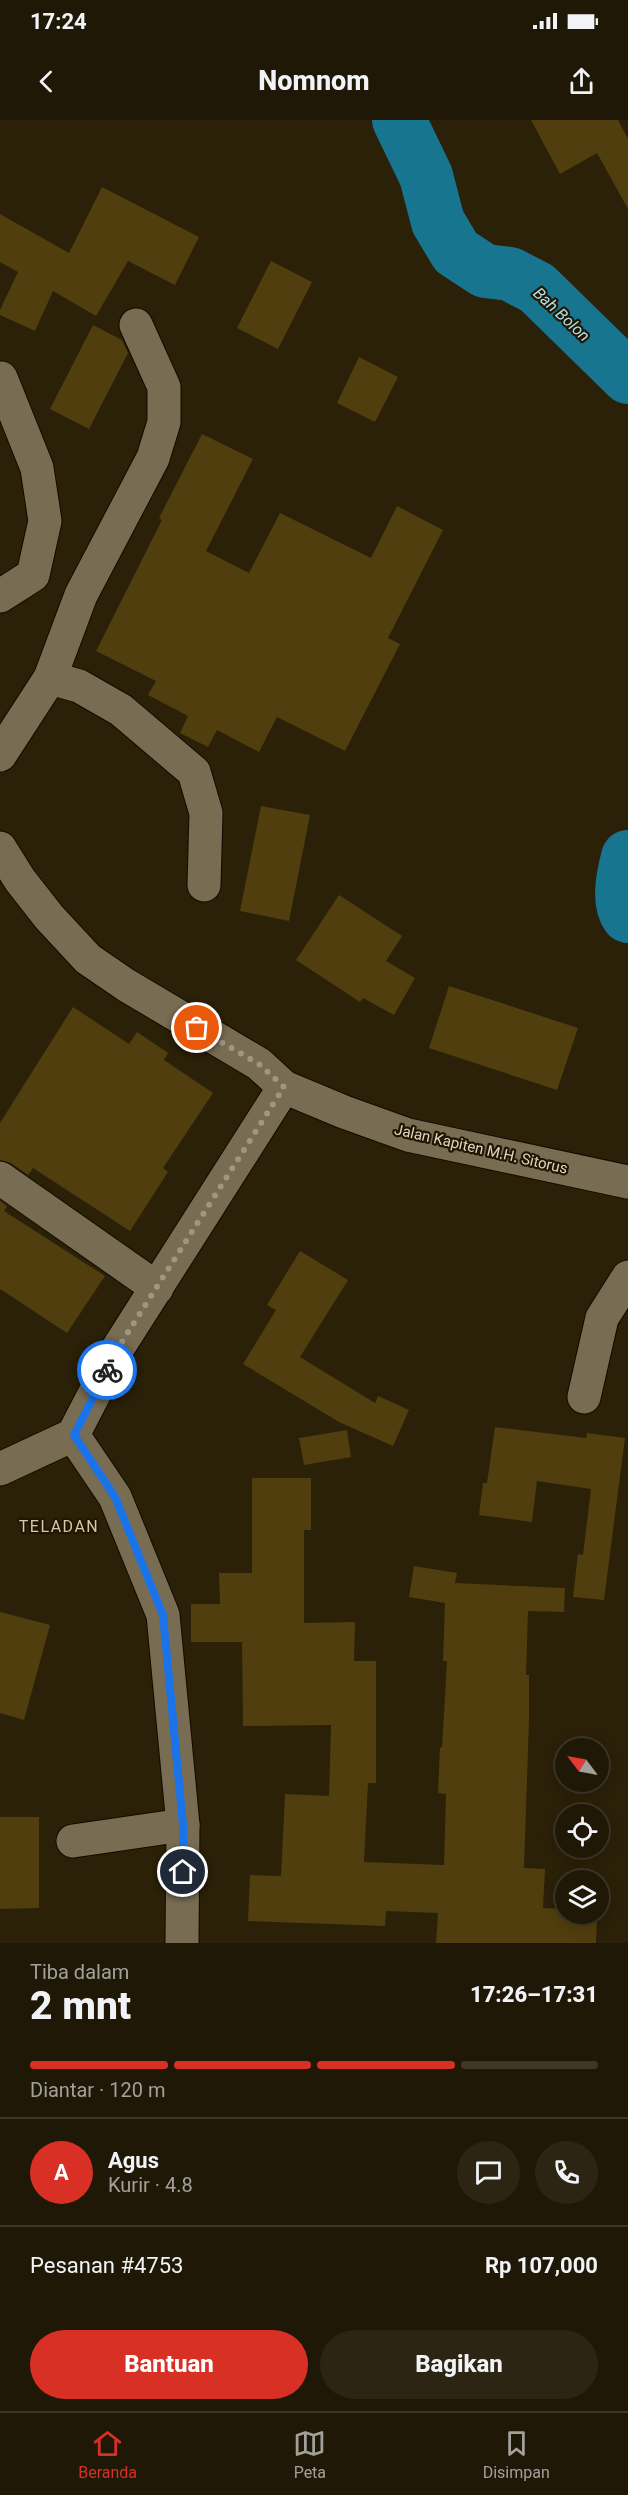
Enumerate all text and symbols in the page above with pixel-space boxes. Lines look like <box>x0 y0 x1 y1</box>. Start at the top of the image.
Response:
text: 17:24 <box>30 9 87 34</box>
icon: back <box>30 65 63 98</box>
text: Nomnom <box>258 65 370 97</box>
icon: share <box>565 65 598 98</box>
water label: Bah Bolon <box>529 283 594 345</box>
pin <box>171 1002 222 1053</box>
icon: bag <box>180 1011 213 1044</box>
street label: Jalan Kapiten M.H. Sitorus <box>393 1120 569 1178</box>
courier <box>77 1340 137 1400</box>
icon: bike <box>91 1354 124 1387</box>
district label: TELADAN <box>19 1517 99 1536</box>
north arrow <box>555 1738 609 1792</box>
map controls <box>555 1738 609 1924</box>
button: locate <box>555 1804 609 1858</box>
pin <box>157 1846 208 1897</box>
icon: home <box>166 1855 199 1888</box>
button: layers <box>555 1870 609 1924</box>
text: Tiba dalam <box>30 1960 129 1984</box>
text: 17:26–17:31 <box>470 1982 598 2007</box>
text: 2 mnt <box>30 1983 131 2029</box>
text: Diantar · 120 m <box>30 2078 165 2102</box>
button: chat <box>457 2141 520 2204</box>
button: phone <box>535 2141 598 2204</box>
text: Agus <box>108 2148 159 2173</box>
text: A <box>54 2160 69 2185</box>
text: Kurir · 4.8 <box>108 2173 193 2197</box>
text: Pesanan #4753 <box>30 2253 183 2278</box>
text: Rp 107,000 <box>485 2253 598 2278</box>
button: Bantuan <box>30 2330 308 2399</box>
button: Bagikan <box>320 2330 598 2399</box>
tab: Beranda <box>78 2427 137 2482</box>
tab: Peta <box>293 2427 326 2482</box>
tab: Disimpan <box>483 2427 550 2482</box>

